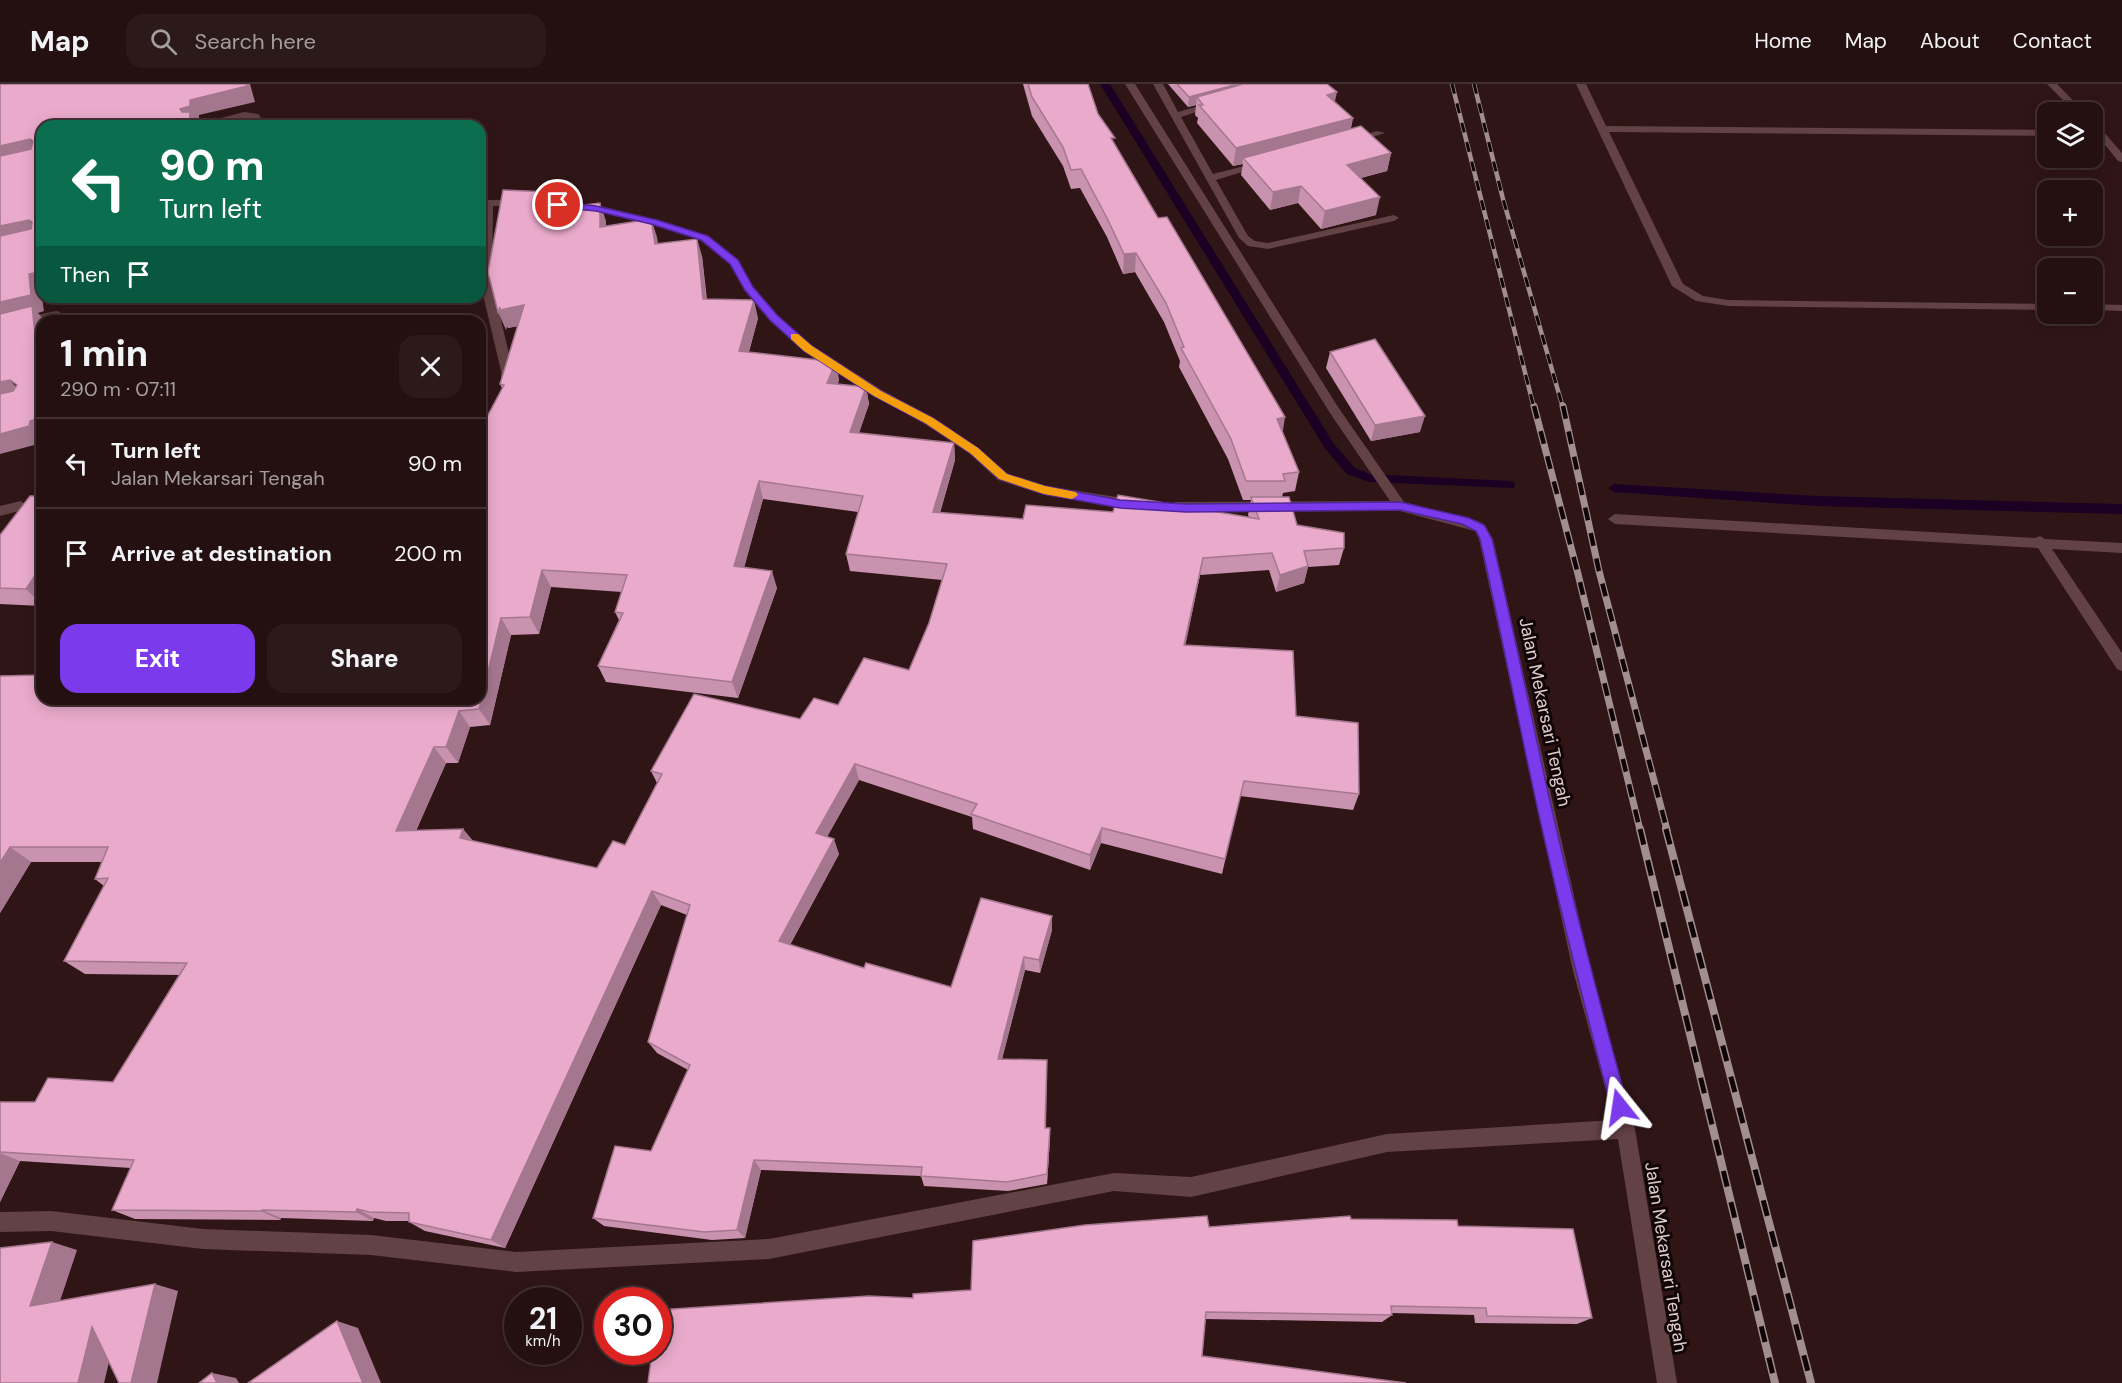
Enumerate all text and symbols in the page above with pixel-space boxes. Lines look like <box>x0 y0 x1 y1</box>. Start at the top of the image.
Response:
search box <box>126 14 546 68</box>
text: Map <box>30 23 90 60</box>
icon: search <box>147 25 180 58</box>
text: Search here <box>195 27 316 56</box>
text: Home <box>1754 27 1812 55</box>
text: Map <box>1845 27 1887 55</box>
text: About <box>1920 27 1980 55</box>
text: Contact <box>2013 27 2092 55</box>
map controls <box>2037 102 2103 324</box>
button: layers <box>2037 102 2103 168</box>
text: 90 m <box>159 138 265 193</box>
icon: left <box>60 144 138 222</box>
pin <box>532 179 583 230</box>
button: + <box>2037 180 2103 246</box>
icon: arrive <box>541 188 574 221</box>
text: Turn left <box>159 191 262 226</box>
icon: arrive <box>122 258 155 291</box>
button: − <box>2037 258 2103 324</box>
text: Then <box>60 260 110 289</box>
text: 1 min <box>60 330 148 377</box>
button: close <box>399 335 462 398</box>
text: 290 m · 07:11 <box>60 376 176 402</box>
text: Turn left <box>111 436 201 465</box>
icon: left <box>60 447 93 480</box>
text: 90 m <box>408 449 462 478</box>
text: Jalan Mekarsari Tengah <box>111 465 325 491</box>
icon: arrive <box>60 537 93 570</box>
text: Arrive at destination <box>111 539 332 568</box>
text: 200 m <box>394 539 462 568</box>
street label: Jalan Mekarsari Tengah <box>1513 615 1577 809</box>
button: Exit <box>60 624 255 693</box>
button: Share <box>267 624 462 693</box>
position arrow <box>1588 1075 1652 1139</box>
street label: Jalan Mekarsari Tengah <box>1639 1160 1693 1354</box>
speed limit sign: 30 <box>594 1287 672 1365</box>
text: 21 <box>529 1299 557 1338</box>
text: km/h <box>525 1331 561 1351</box>

